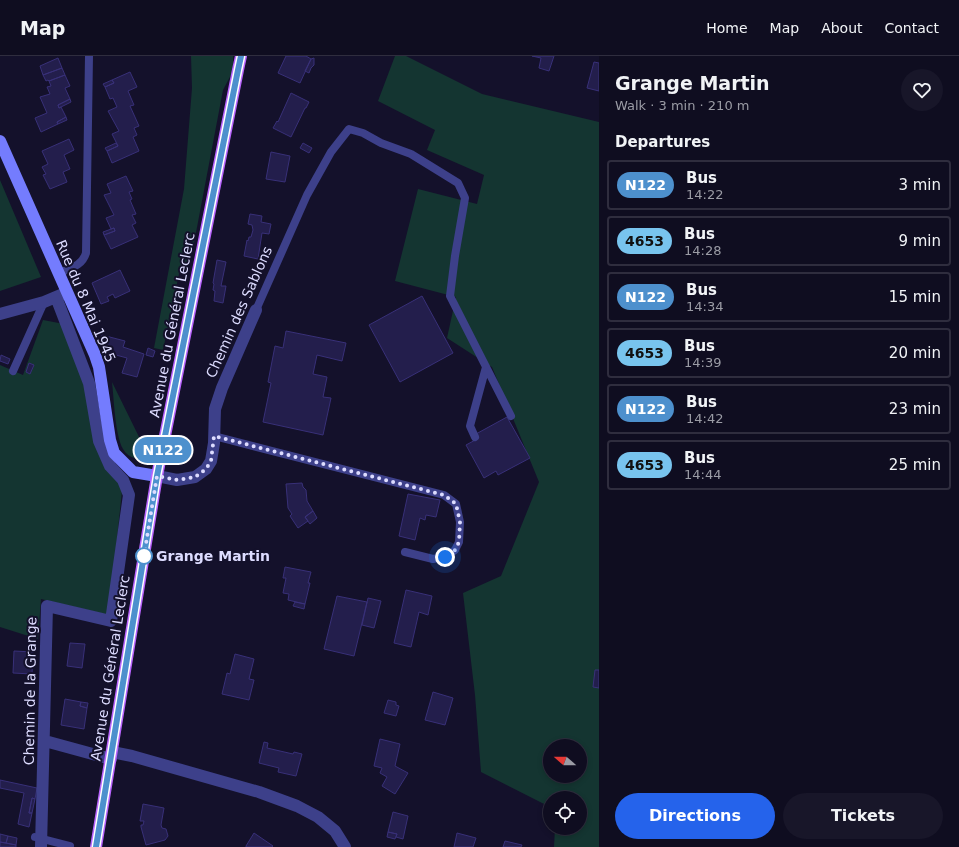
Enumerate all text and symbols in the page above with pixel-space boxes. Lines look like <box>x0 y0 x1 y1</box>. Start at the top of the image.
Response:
text: Map <box>20 17 65 39</box>
text: Home <box>706 20 748 36</box>
text: Map <box>770 20 799 36</box>
text: About <box>821 20 863 36</box>
text: Contact <box>885 20 939 36</box>
button: heart <box>901 69 943 111</box>
text: Grange Martin <box>615 72 770 94</box>
text: Walk · 3 min · 210 m <box>615 98 749 113</box>
text: Departures <box>615 133 710 151</box>
text: Bus <box>686 169 717 187</box>
text: 3 min <box>898 176 941 194</box>
text: N122 <box>625 177 666 193</box>
text: 14:22 <box>686 187 723 202</box>
text: Bus <box>684 225 715 243</box>
street label: Avenue du Général Leclerc <box>146 231 198 419</box>
text: 9 min <box>898 232 941 250</box>
text: 4653 <box>625 233 664 249</box>
street label: Rue du 8 Mai 1945 <box>53 237 119 365</box>
text: 14:28 <box>684 243 721 258</box>
street label: Chemin des Sablons <box>203 244 275 380</box>
text: Bus <box>686 281 717 299</box>
text: 15 min <box>889 288 941 306</box>
text: N122 <box>625 289 666 305</box>
text: 14:34 <box>686 299 723 314</box>
text: Bus <box>684 337 715 355</box>
text: 20 min <box>889 344 941 362</box>
text: 4653 <box>625 345 664 361</box>
text: 14:39 <box>684 355 721 370</box>
text: Bus <box>686 393 717 411</box>
text: 23 min <box>889 400 941 418</box>
text: N122 <box>625 401 666 417</box>
text: 14:42 <box>686 411 723 426</box>
line badge: N122 <box>135 437 191 463</box>
text: N122 <box>143 442 183 458</box>
text: Bus <box>684 449 715 467</box>
text: 25 min <box>889 456 941 474</box>
text: 4653 <box>625 457 664 473</box>
text: 14:44 <box>684 467 721 482</box>
marker: Grange Martin <box>135 547 153 565</box>
your location <box>435 547 455 567</box>
place label: Grange Martin <box>156 548 270 564</box>
street label: Avenue du Général Leclerc <box>87 574 133 762</box>
street label: Chemin de la Grange <box>21 617 39 765</box>
north arrow <box>543 739 587 783</box>
map controls <box>543 739 587 835</box>
button: locate <box>543 791 587 835</box>
button: Directions <box>615 793 775 839</box>
button: Tickets <box>783 793 943 839</box>

